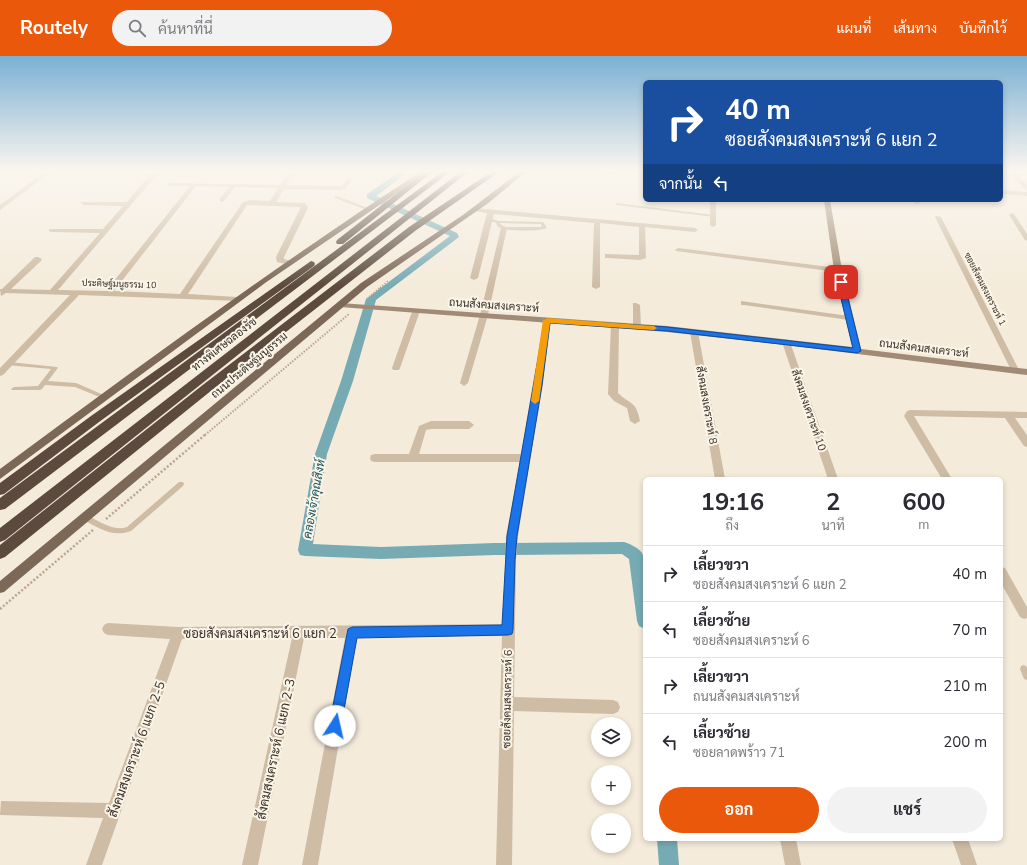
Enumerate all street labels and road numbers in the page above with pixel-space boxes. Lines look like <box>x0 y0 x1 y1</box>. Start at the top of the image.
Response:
street label: ซอยสังคมสงเคราะห์ 1 <box>961 250 1009 328</box>
street label: ประดิษฐ์มนูธรรม 10 <box>81 277 157 291</box>
street label: ถนนสังคมสงเคราะห์ <box>448 294 540 316</box>
street label: ทางพิเศษฉลองรัช <box>189 314 260 375</box>
street label: ถนนประดิษฐ์มนูธรรม <box>207 328 291 402</box>
street label: ถนนสังคมสงเคราะห์ <box>878 335 970 361</box>
street label: สังคมสงเคราะห์ 8 <box>692 365 722 446</box>
street label: สังคมสงเคราะห์ 10 <box>787 367 831 454</box>
street label: ซอยสังคมสงเคราะห์ 6 แยก 2 <box>183 624 337 643</box>
street label: ซอยสังคมสงเคราะห์ 6 <box>498 649 516 748</box>
street label: สังคมสงเคราะห์ 6 แยก 2-3 <box>251 677 300 821</box>
street label: สังคมสงเคราะห์ 6 แยก 2-5 <box>103 678 170 820</box>

